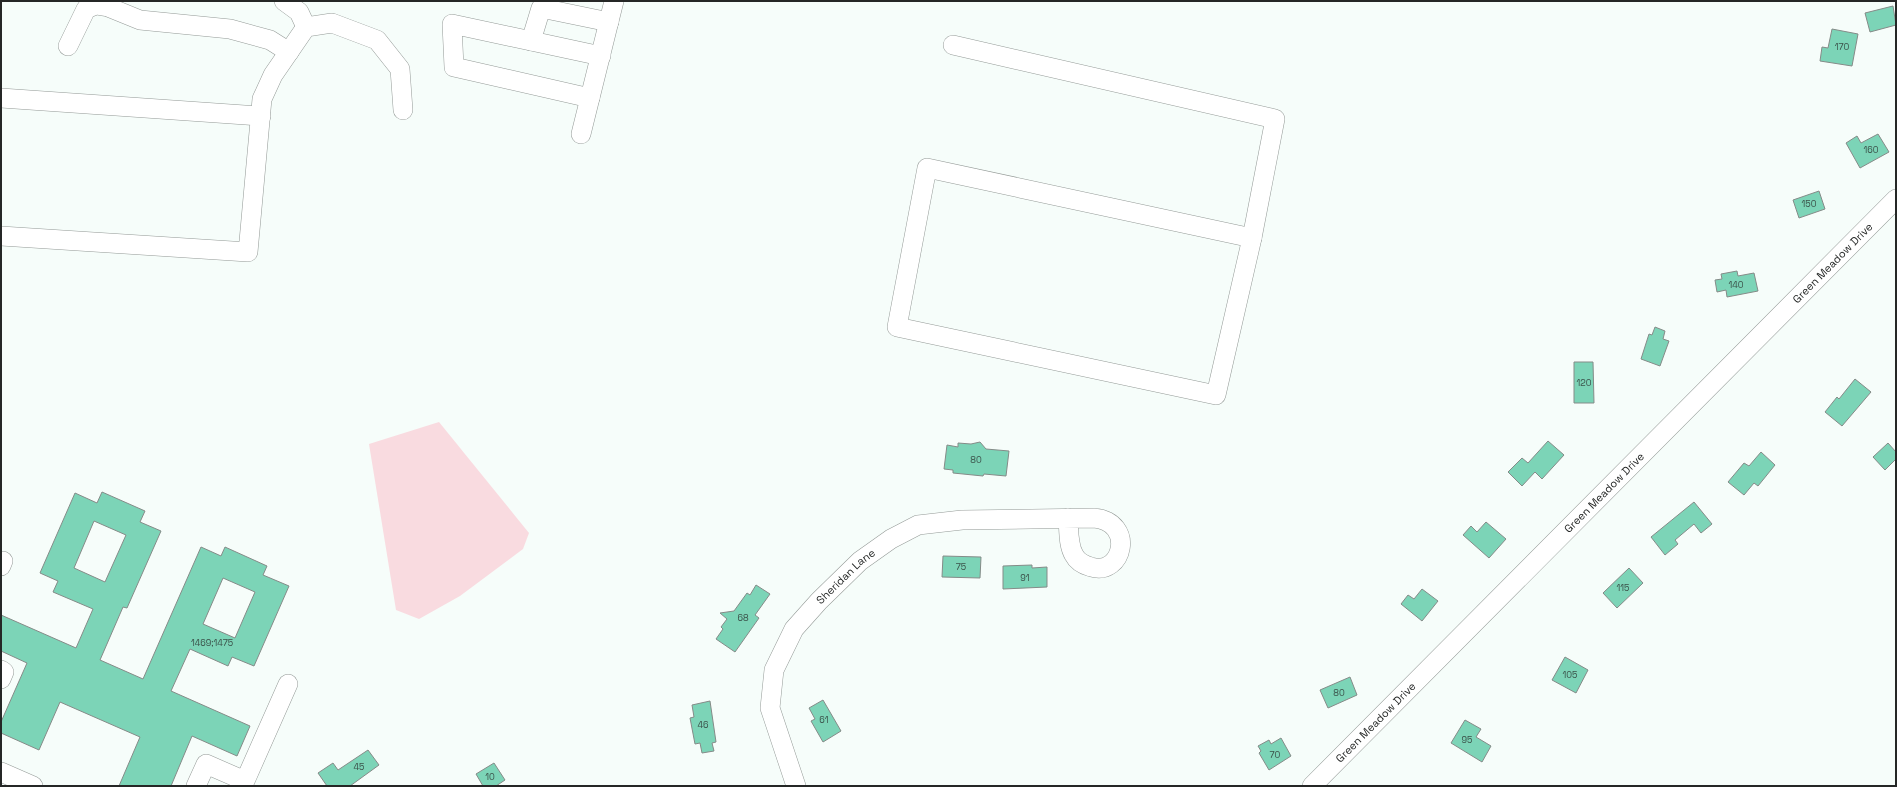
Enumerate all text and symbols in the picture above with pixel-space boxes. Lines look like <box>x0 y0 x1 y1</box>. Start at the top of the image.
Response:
house number: 170 <box>1835 41 1849 53</box>
house number: 160 <box>1863 144 1879 156</box>
house number: 150 <box>1802 198 1817 210</box>
street label: Green Meadow Drive <box>1790 220 1876 306</box>
house number: 140 <box>1728 279 1744 291</box>
house number: 120 <box>1577 377 1592 389</box>
street label: Green Meadow Drive <box>1561 449 1647 536</box>
house number: 80 <box>970 454 982 466</box>
street label: Sheridan Lane <box>813 546 878 607</box>
house number: 75 <box>956 561 966 573</box>
house number: 91 <box>1020 572 1030 584</box>
house number: 115 <box>1617 582 1629 594</box>
house number: 68 <box>737 612 749 624</box>
house number: 1469;1475 <box>191 637 233 649</box>
house number: 105 <box>1563 669 1577 681</box>
street label: Green Meadow Drive <box>1332 679 1418 765</box>
house number: 80 <box>1333 687 1345 699</box>
house number: 61 <box>819 714 829 726</box>
house number: 46 <box>697 719 709 731</box>
house number: 95 <box>1462 734 1472 746</box>
house number: 70 <box>1270 749 1281 761</box>
house number: 45 <box>353 761 365 773</box>
house number: 10 <box>485 771 495 783</box>

